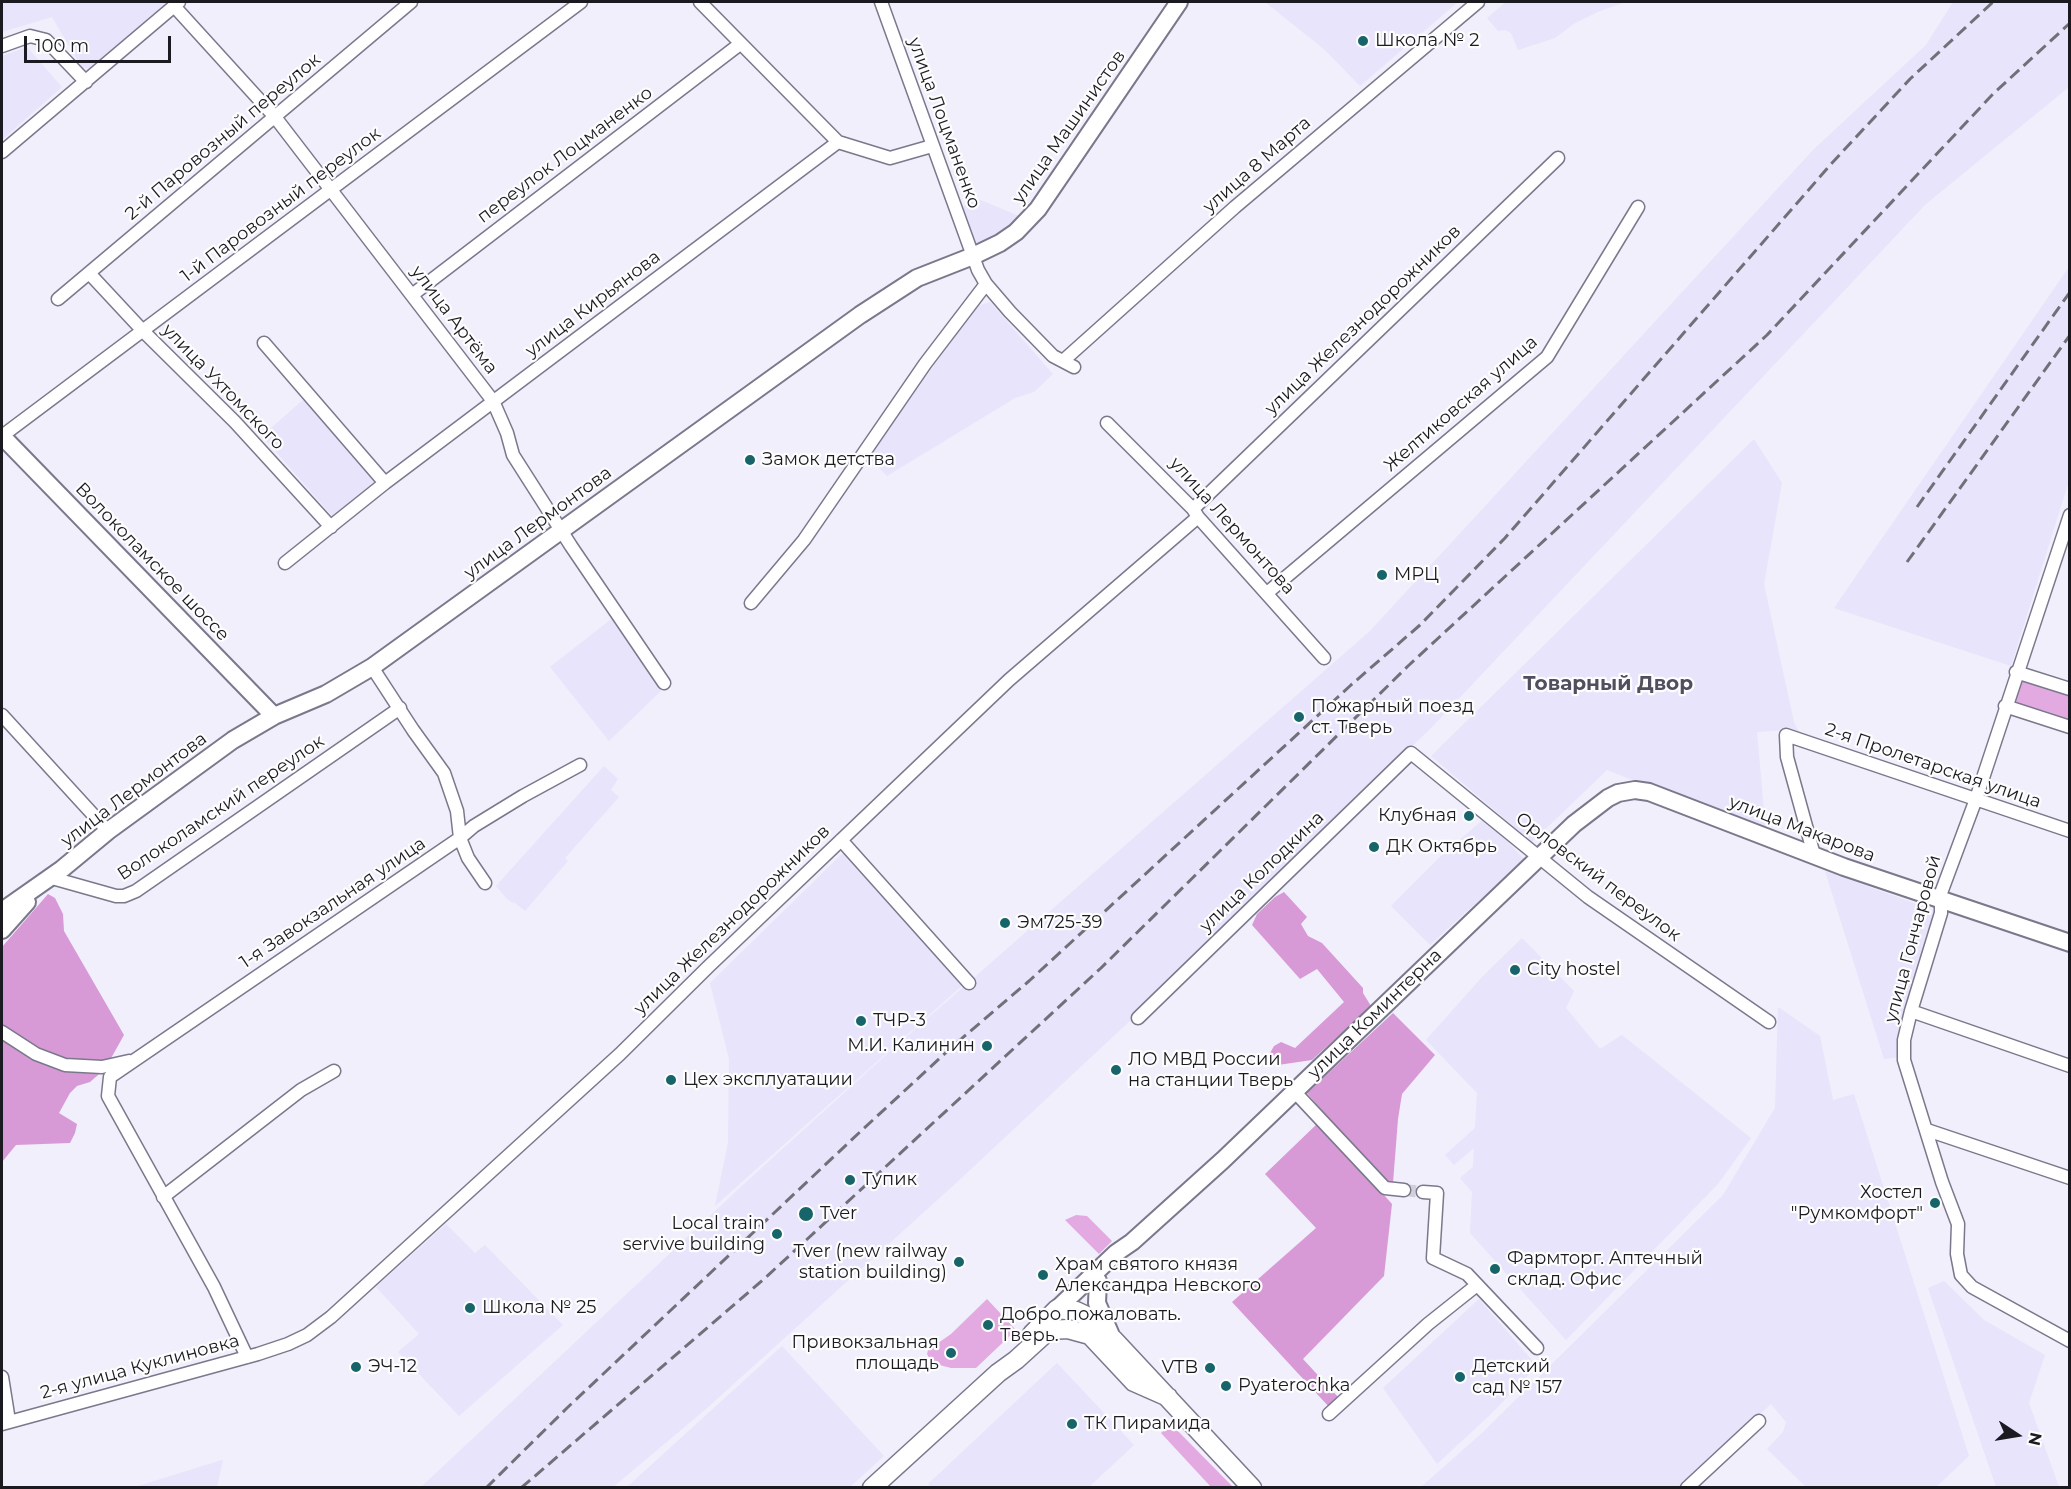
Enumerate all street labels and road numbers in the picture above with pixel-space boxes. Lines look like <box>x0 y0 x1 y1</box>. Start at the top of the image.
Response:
street label: улица Лоцманенко <box>903 34 985 212</box>
street label: улица Машинистов <box>1008 46 1130 208</box>
street label: 2-й Паровозный переулок <box>121 49 325 225</box>
street label: переулок Лоцманенко <box>473 82 657 228</box>
street label: улица 8 Марта <box>1199 112 1315 218</box>
street label: 1-й Паровозный переулок <box>177 123 385 287</box>
street label: улица Железнодорожников <box>1261 221 1465 419</box>
street label: улица Кирьянова <box>521 246 665 362</box>
street label: улица Артёма <box>406 262 502 378</box>
street label: улица Ухтомского <box>157 319 289 455</box>
street label: Желтиковская улица <box>1380 332 1542 476</box>
street label: улица Лермонтова <box>1165 453 1299 599</box>
street label: улица Лермонтова <box>460 462 616 584</box>
street label: Волоколамское шоссе <box>71 478 233 646</box>
street label: 2-я Пролетарская улица <box>1822 719 2044 813</box>
street label: улица Лермонтова <box>57 728 211 852</box>
street label: Волоколамский переулок <box>113 731 329 885</box>
street label: улица Макарова <box>1726 791 1878 867</box>
street label: улица Колодкина <box>1195 807 1329 937</box>
street label: Орловский переулок <box>1511 808 1685 946</box>
street label: улица Железнодорожников <box>630 821 834 1019</box>
street label: 1-я Завокзальная улица <box>236 833 430 973</box>
street label: улица Гончаровой <box>1880 853 1946 1025</box>
street label: улица Коминтерна <box>1304 945 1446 1083</box>
street label: 2-я улица Куклиновка <box>38 1330 242 1404</box>

